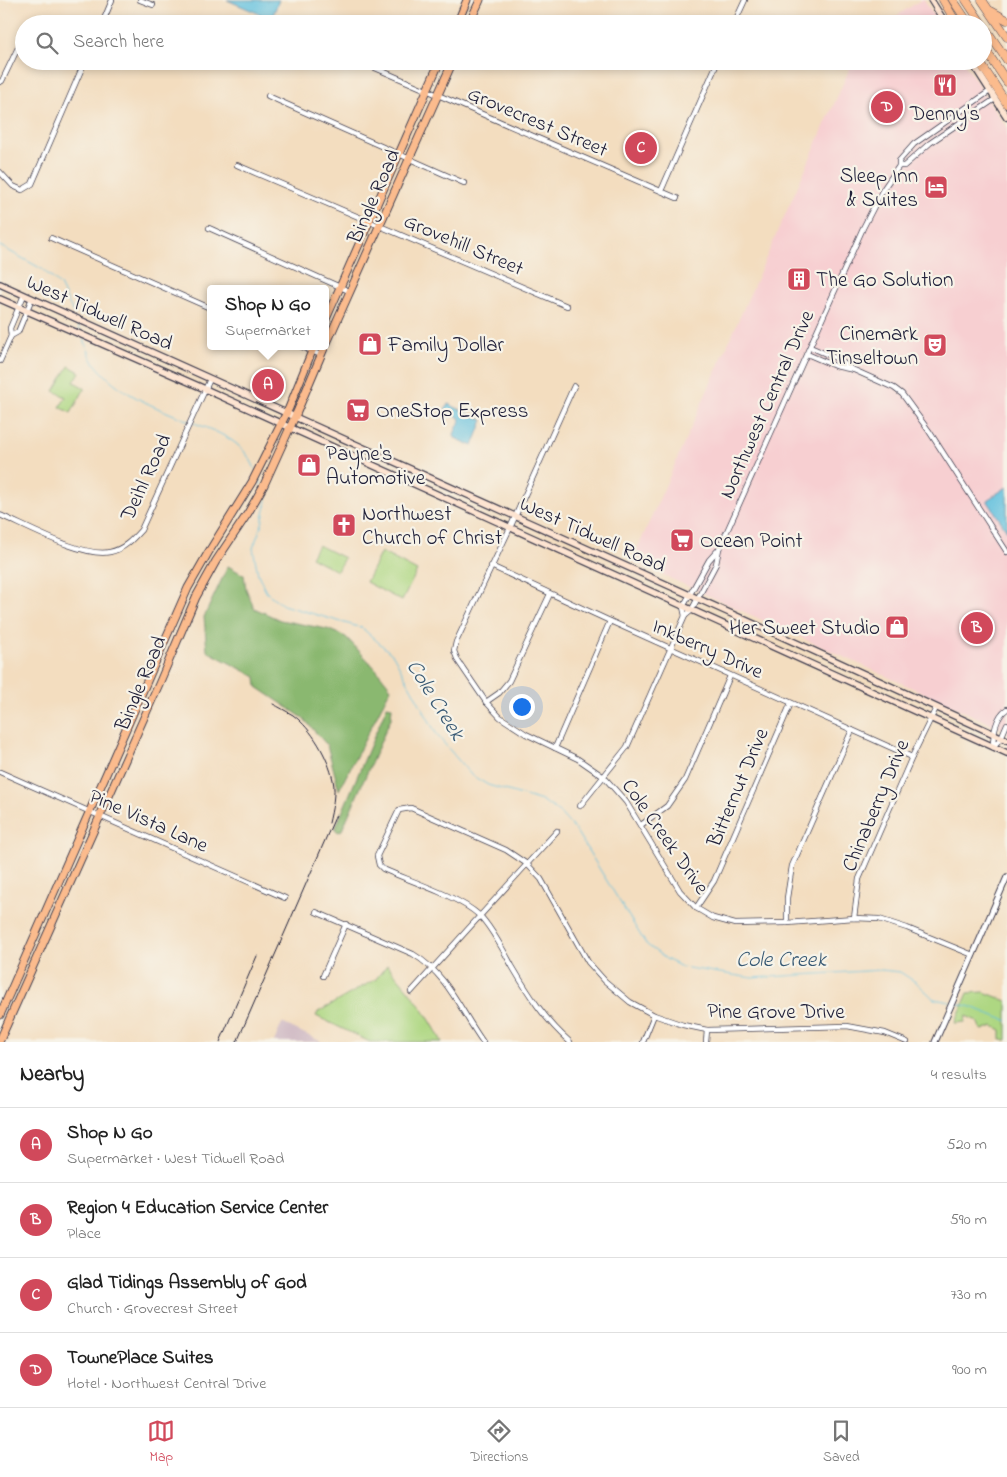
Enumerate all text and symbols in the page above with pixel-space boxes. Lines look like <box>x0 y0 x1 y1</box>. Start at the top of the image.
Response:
search box <box>15 15 992 70</box>
icon: search <box>33 29 61 57</box>
text: Search here <box>73 29 164 56</box>
restaurant icon: Denny's <box>932 72 958 98</box>
street label: Grovecrest Street <box>462 80 612 166</box>
pin: D <box>871 88 903 126</box>
place label: Denny's <box>909 100 980 132</box>
pin: C <box>625 129 657 167</box>
street label: Bingle Road <box>340 145 411 251</box>
place label: Sleep Inn & Suites <box>840 162 918 216</box>
hotel icon: Sleep Inn & Suites <box>923 174 949 200</box>
street label: Grovehill Street <box>399 207 528 285</box>
building icon: The Go Solution <box>786 266 812 292</box>
place label: The Go Solution <box>816 266 953 296</box>
street label: West Tidwell Road <box>21 268 177 360</box>
popup <box>207 285 329 350</box>
text: Shop N Go <box>225 292 311 319</box>
street label: Northwest Central Drive <box>713 305 823 504</box>
text: Supermarket <box>225 319 311 343</box>
place label: Cinemark Tinseltown <box>826 320 919 374</box>
shop icon: Family Dollar <box>357 331 383 357</box>
place label: Family Dollar <box>387 331 505 363</box>
theatre icon: Cinemark Tinseltown <box>922 332 948 358</box>
pin: A <box>252 366 284 404</box>
supermarket icon: OneStop Express <box>345 397 371 423</box>
place label: OneStop Express <box>376 397 529 427</box>
street label: Deihl Road <box>113 429 180 527</box>
place label: Payne's Automotive <box>326 440 426 494</box>
shop icon: Payne's Automotive <box>296 452 322 478</box>
street label: West Tidwell Road <box>514 490 670 582</box>
place label: Northwest Church of Christ <box>362 500 502 554</box>
church icon: Northwest Church of Christ <box>331 512 357 538</box>
supermarket icon: Ocean Point <box>669 527 695 553</box>
place label: Ocean Point <box>700 527 802 557</box>
pin: B <box>961 609 993 647</box>
street label: Inkberry Drive <box>646 612 768 690</box>
place label: Her Sweet Studio <box>729 614 880 644</box>
shop icon: Her Sweet Studio <box>884 614 910 640</box>
street label: Bingle Road <box>108 631 177 738</box>
water label: Cole Creek <box>397 654 473 748</box>
your location <box>509 694 535 720</box>
street label: Bitternut Drive <box>700 723 778 853</box>
street label: Chinaberry Drive <box>835 734 920 877</box>
street label: Cole Creek Drive <box>613 773 716 902</box>
street label: Pine Vista Lane <box>84 782 213 862</box>
water label: Cole Creek <box>736 945 827 977</box>
street label: Pine Grove Drive <box>707 998 845 1028</box>
text: Nearby <box>20 1060 84 1090</box>
text: 4 results <box>931 1063 987 1087</box>
text: Shop N Go <box>67 1120 153 1147</box>
text: A <box>31 1133 41 1157</box>
text: 520 m <box>947 1133 987 1157</box>
text: Supermarket · West Tidwell Road <box>67 1147 284 1171</box>
text: Region 4 Education Service Center <box>67 1195 328 1222</box>
text: B <box>31 1208 41 1232</box>
text: 590 m <box>950 1208 987 1232</box>
text: Place <box>67 1222 101 1246</box>
text: Glad Tidings Assembly of God <box>67 1270 307 1297</box>
text: C <box>32 1283 40 1307</box>
text: 730 m <box>950 1283 987 1307</box>
text: Church · Grovecrest Street <box>67 1297 238 1321</box>
text: TownePlace Suites <box>67 1345 213 1372</box>
text: D <box>30 1358 42 1382</box>
text: 900 m <box>952 1358 987 1382</box>
text: Hotel · Northwest Central Drive <box>67 1372 266 1396</box>
tab: Map <box>147 1417 175 1468</box>
tab: Directions <box>470 1417 528 1468</box>
tab: Saved <box>823 1417 860 1468</box>

